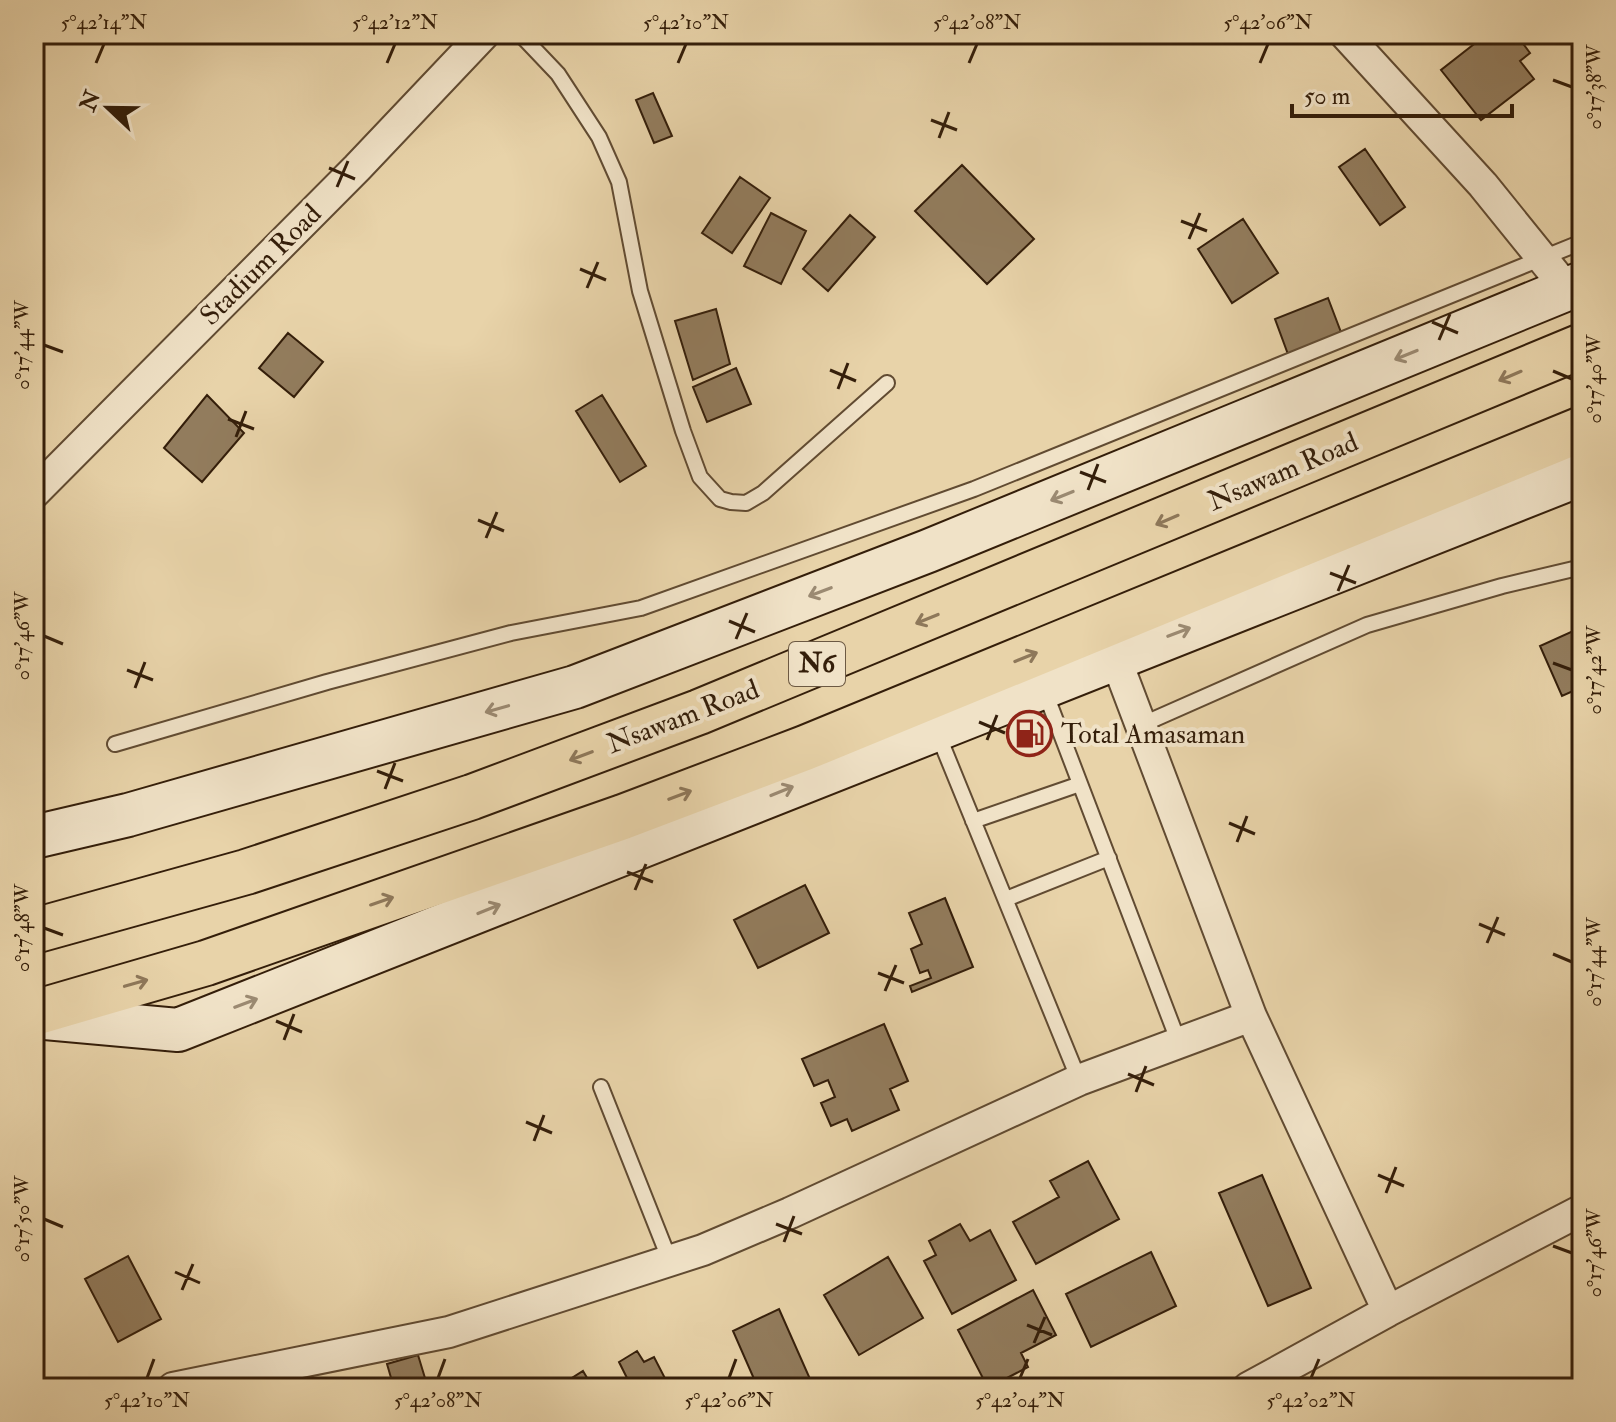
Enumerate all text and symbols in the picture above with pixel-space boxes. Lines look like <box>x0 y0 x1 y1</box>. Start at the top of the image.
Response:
text: 5°42'14"N <box>61 10 147 35</box>
text: 5°42'12"N <box>352 10 438 35</box>
text: 5°42'10"N <box>643 10 729 35</box>
text: 5°42'08"N <box>933 10 1021 35</box>
text: 5°42'06"N <box>1224 10 1313 35</box>
text: 0°17'38"W <box>1582 44 1607 129</box>
north arrow <box>68 68 148 148</box>
scale bar <box>1292 68 1512 118</box>
text: 50 m <box>1304 81 1351 112</box>
text: N <box>73 86 107 116</box>
street label: Stadium Road <box>193 197 329 333</box>
text: 0°17'44"W <box>10 300 35 390</box>
text: 0°17'40"W <box>1582 334 1607 423</box>
one-way arrow <box>1394 349 1419 363</box>
one-way arrow <box>1498 370 1523 385</box>
street label: Nsawam Road <box>1203 425 1364 519</box>
one-way arrow <box>1050 490 1075 504</box>
one-way arrow <box>1155 514 1180 528</box>
one-way arrow <box>808 586 833 600</box>
text: 0°17'46"W <box>10 591 35 680</box>
one-way arrow <box>915 613 940 628</box>
one-way arrow <box>1166 624 1191 638</box>
text: 0°17'42"W <box>1582 625 1607 714</box>
road number: N6 <box>789 642 845 686</box>
one-way arrow <box>1013 649 1038 664</box>
street label: Nsawam Road <box>602 672 764 762</box>
one-way arrow <box>485 702 511 717</box>
fuel station icon: Total Amasaman <box>1006 710 1054 758</box>
place label: Total Amasaman <box>1061 717 1245 752</box>
one-way arrow <box>569 750 594 764</box>
one-way arrow <box>769 783 794 797</box>
one-way arrow <box>667 787 692 801</box>
text: 0°17'48"W <box>10 883 35 972</box>
one-way arrow <box>369 892 394 907</box>
one-way arrow <box>476 900 501 915</box>
text: 0°17'44"W <box>1582 917 1607 1007</box>
one-way arrow <box>122 975 148 990</box>
one-way arrow <box>234 995 258 1010</box>
text: 0°17'50"W <box>10 1175 35 1262</box>
text: 0°17'46"W <box>1582 1208 1607 1297</box>
text: 5°42'10"N <box>104 1388 190 1413</box>
text: 5°42'08"N <box>394 1388 482 1413</box>
text: 5°42'06"N <box>685 1388 774 1413</box>
text: 5°42'04"N <box>975 1388 1065 1413</box>
text: 5°42'02"N <box>1267 1388 1356 1413</box>

